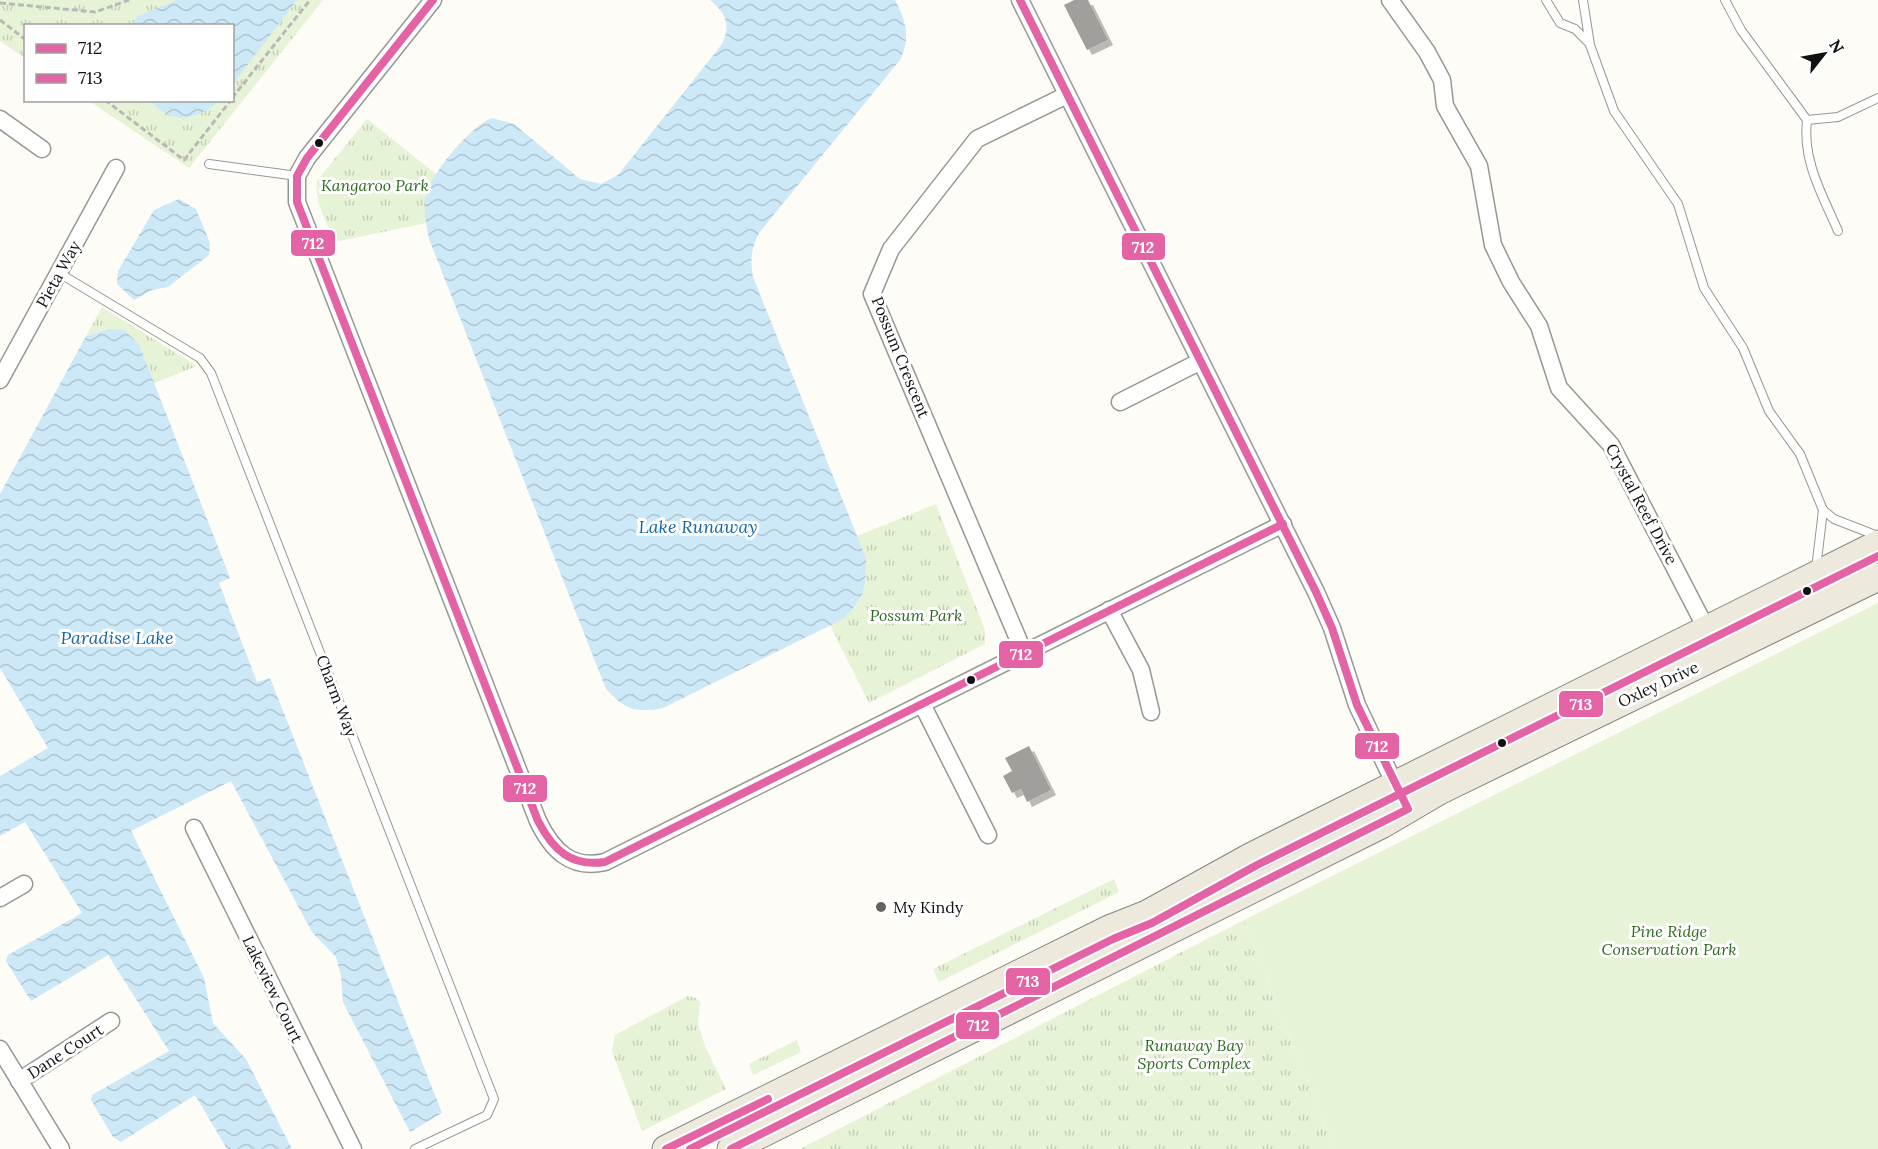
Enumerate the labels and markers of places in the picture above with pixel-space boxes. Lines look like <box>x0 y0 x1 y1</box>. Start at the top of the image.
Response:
unlabelled marker <box>313 137 325 149</box>
unlabelled marker <box>1801 585 1813 597</box>
unlabelled marker <box>965 674 977 686</box>
unlabelled marker <box>1496 737 1508 749</box>
place label: My Kindy <box>893 897 964 917</box>
marker: My Kindy <box>874 900 888 914</box>

